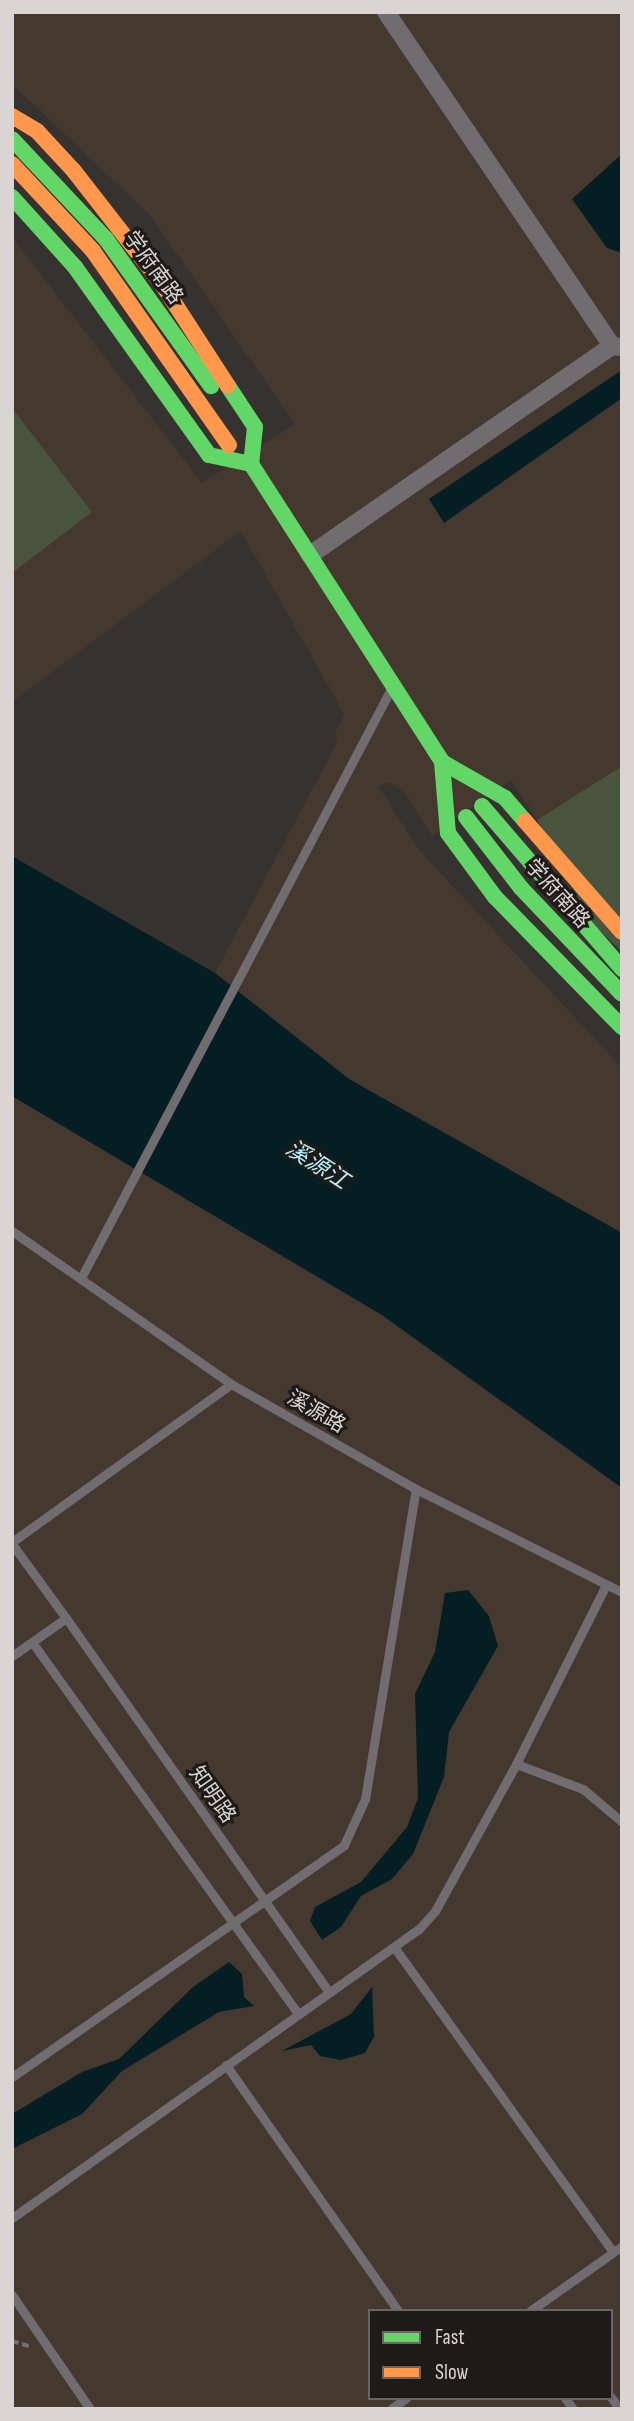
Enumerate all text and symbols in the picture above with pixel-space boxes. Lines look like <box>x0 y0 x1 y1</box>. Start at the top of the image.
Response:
street label: 学府南路 <box>118 227 188 309</box>
street label: 学府南路 <box>520 854 594 934</box>
water label: 溪源江 <box>281 1135 353 1195</box>
street label: 溪源路 <box>282 1385 350 1439</box>
street label: 知明路 <box>184 1762 240 1828</box>
legend <box>368 2309 613 2400</box>
text: Fast <box>435 2325 465 2350</box>
text: Slow <box>435 2360 468 2385</box>

